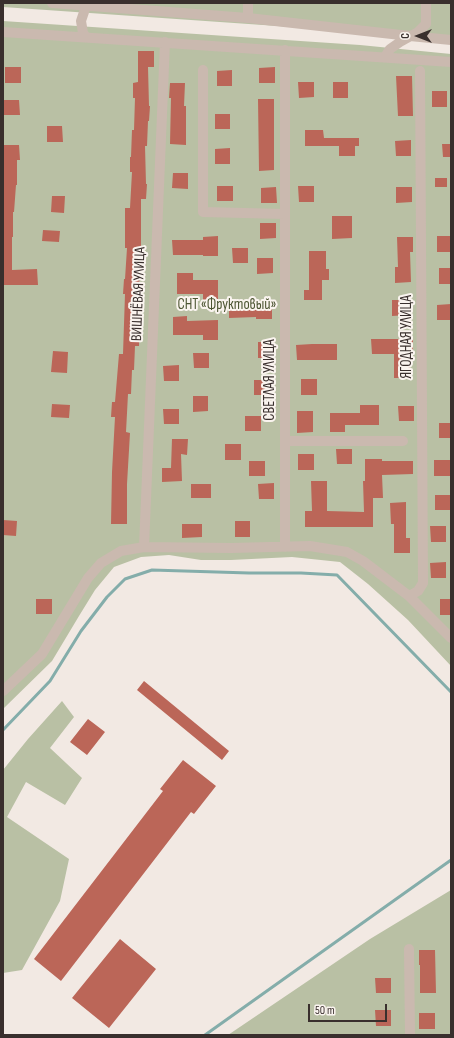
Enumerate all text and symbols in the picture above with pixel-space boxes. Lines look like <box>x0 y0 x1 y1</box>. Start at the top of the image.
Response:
north arrow <box>398 16 438 56</box>
text: С <box>399 33 412 39</box>
street label: ВИШНЁВАЯ УЛИЦА <box>128 247 150 341</box>
street label: ЯГОДНАЯ УЛИЦА <box>398 295 416 379</box>
park label: СНТ «Фруктовый» <box>177 296 277 314</box>
street label: СВЕТЛАЯ УЛИЦА <box>261 339 279 421</box>
scale bar <box>310 996 389 1022</box>
text: 50 m <box>315 1003 335 1018</box>

